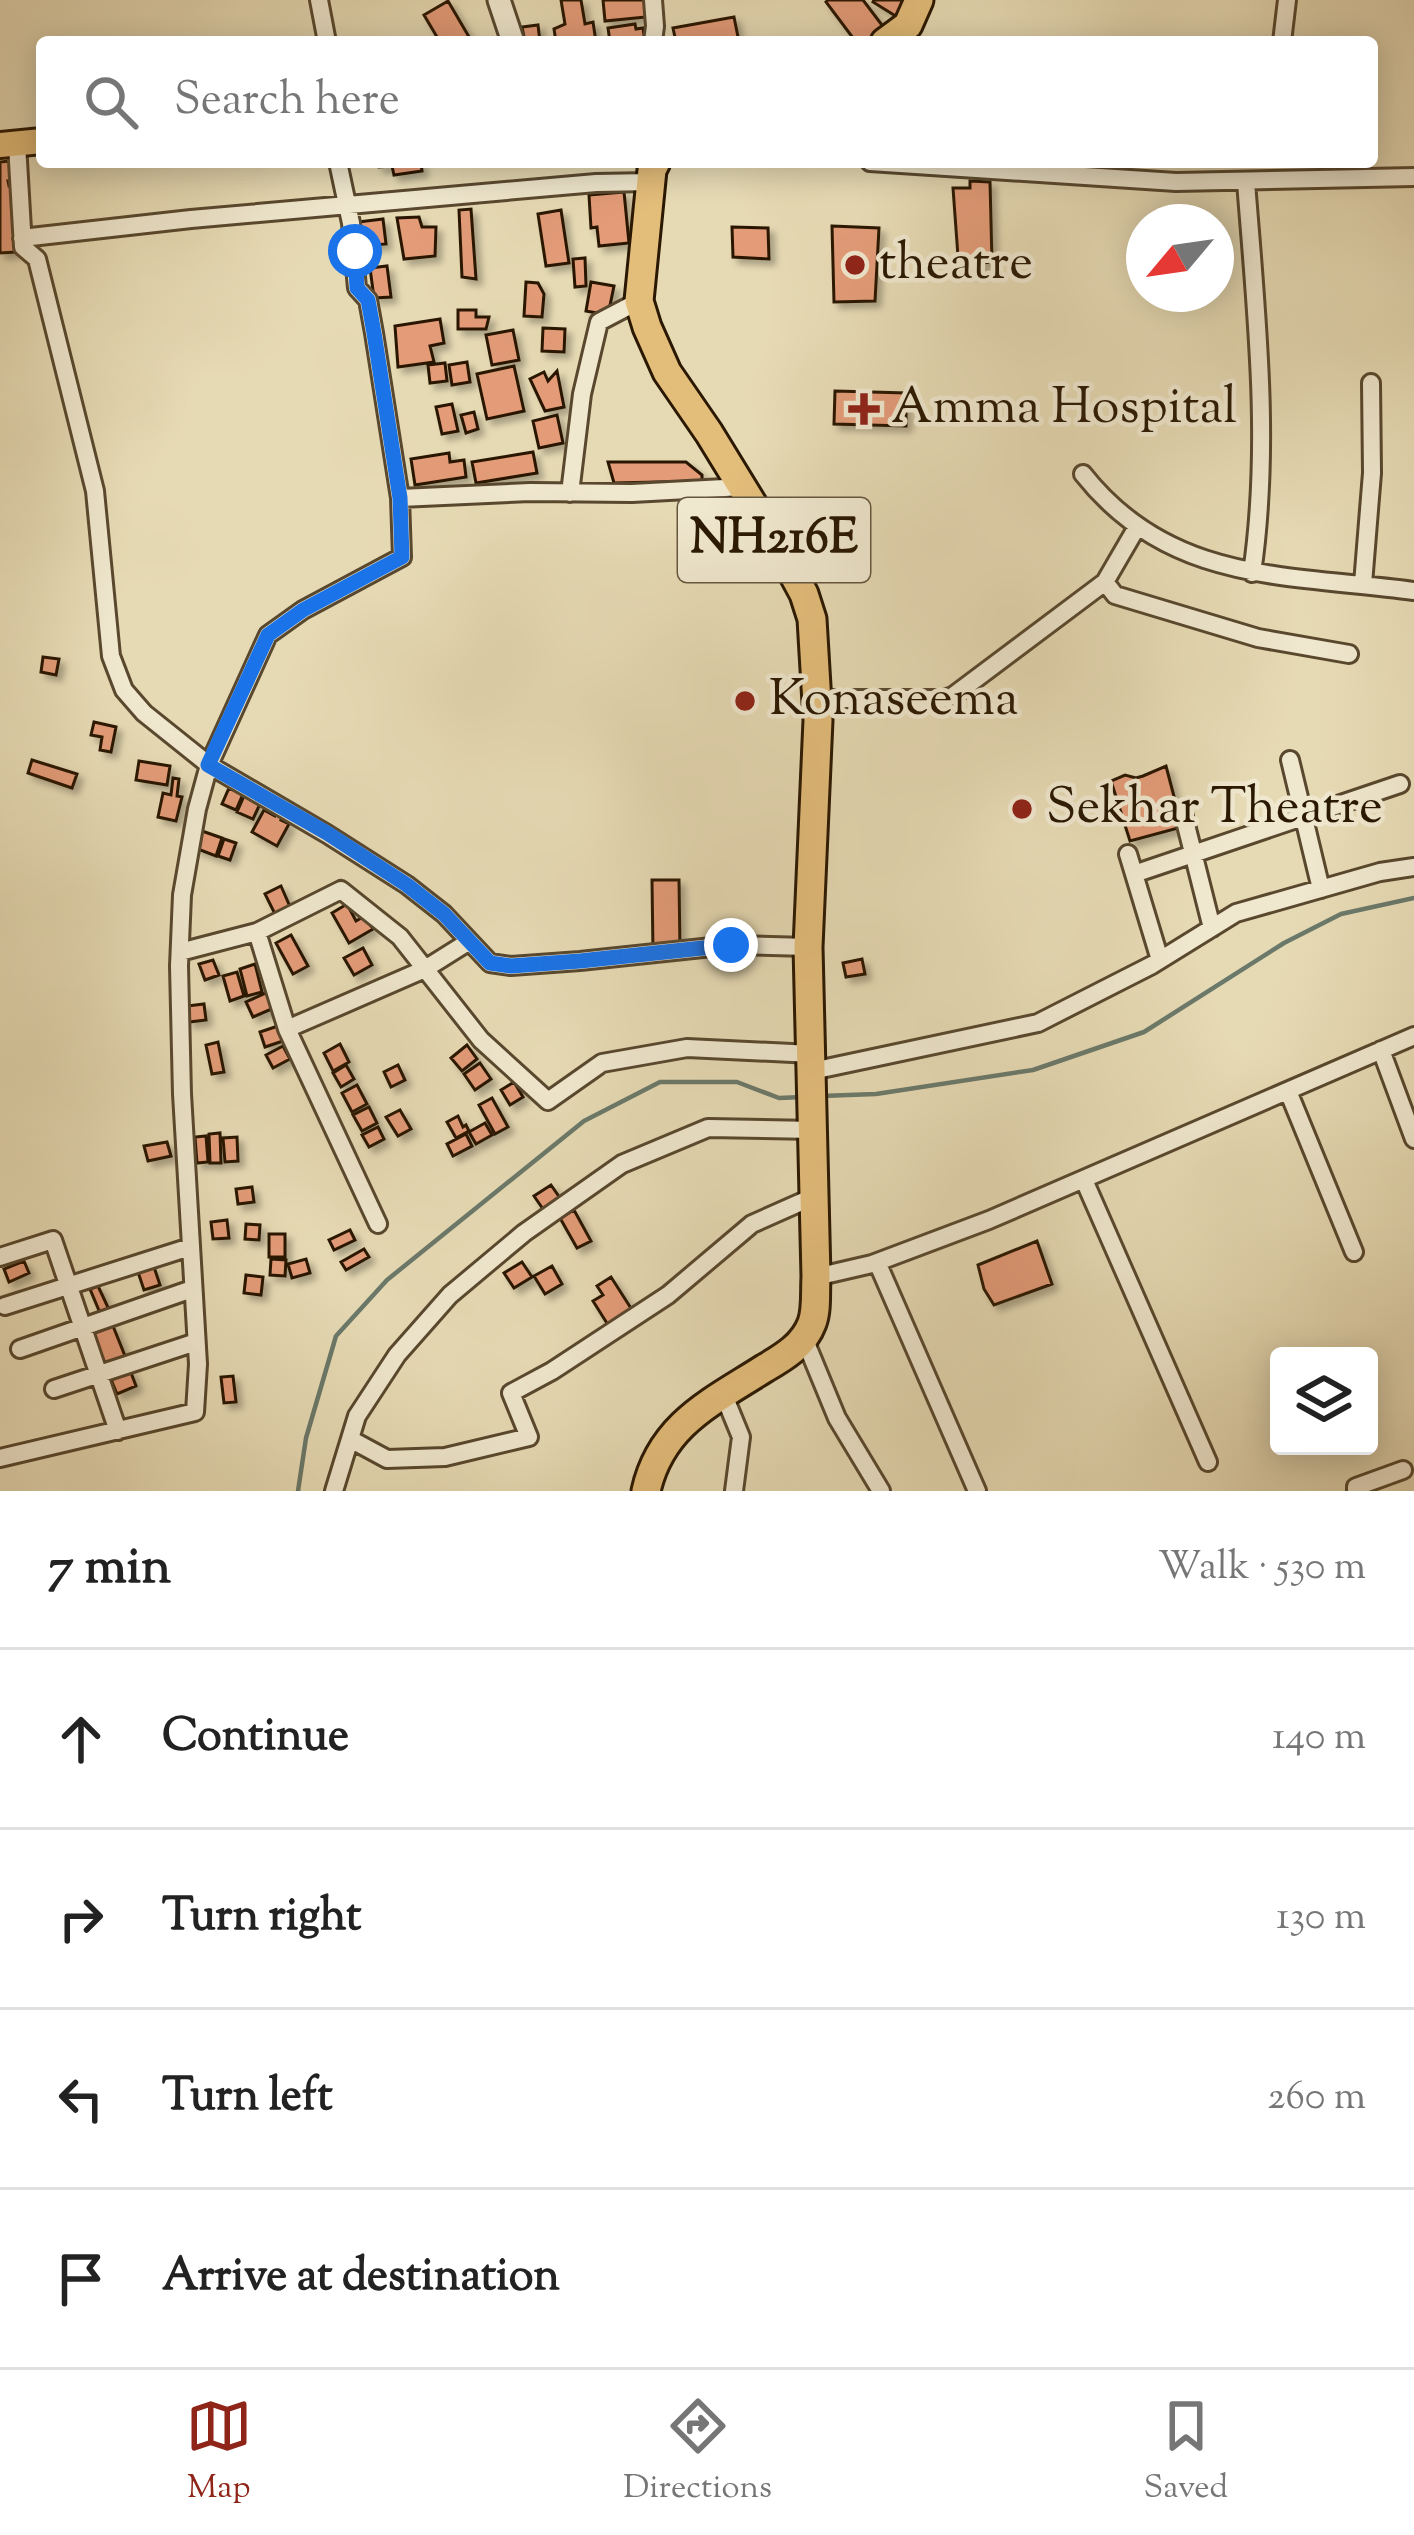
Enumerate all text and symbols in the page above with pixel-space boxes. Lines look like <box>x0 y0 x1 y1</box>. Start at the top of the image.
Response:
search box <box>36 36 1378 168</box>
icon: search <box>78 69 144 135</box>
text: Search here <box>174 70 400 135</box>
north arrow <box>1126 204 1234 312</box>
route start <box>328 224 382 278</box>
place label: theatre <box>879 229 1033 302</box>
marker: theatre <box>842 252 868 278</box>
place label: Amma Hospital <box>891 373 1237 446</box>
marker: Amma Hospital <box>848 393 880 425</box>
road number: NH216E <box>678 498 870 582</box>
place label: Konaseema <box>769 665 1019 738</box>
marker: Konaseema <box>732 688 758 714</box>
place label: Sekhar Theatre <box>1046 773 1383 846</box>
marker: Sekhar Theatre <box>1009 796 1035 822</box>
route end <box>704 918 758 972</box>
map controls <box>1270 1347 1378 1455</box>
button: layers <box>1270 1347 1378 1455</box>
text: 7 min <box>48 1533 171 1606</box>
text: Walk · 530 m <box>1158 1541 1366 1597</box>
icon: ahead <box>48 1706 114 1772</box>
text: Continue <box>162 1706 349 1771</box>
text: 140 m <box>1272 1711 1366 1767</box>
icon: right <box>48 1886 114 1952</box>
text: Turn right <box>162 1886 361 1951</box>
text: 130 m <box>1276 1891 1366 1947</box>
icon: left <box>48 2066 114 2132</box>
text: Turn left <box>162 2066 333 2131</box>
text: 260 m <box>1267 2071 1366 2127</box>
icon: arrive <box>48 2246 114 2312</box>
text: Arrive at destination <box>162 2246 560 2311</box>
tab: Map <box>186 2393 252 2513</box>
tab: Directions <box>623 2393 772 2513</box>
tab: Saved <box>1144 2393 1228 2513</box>

